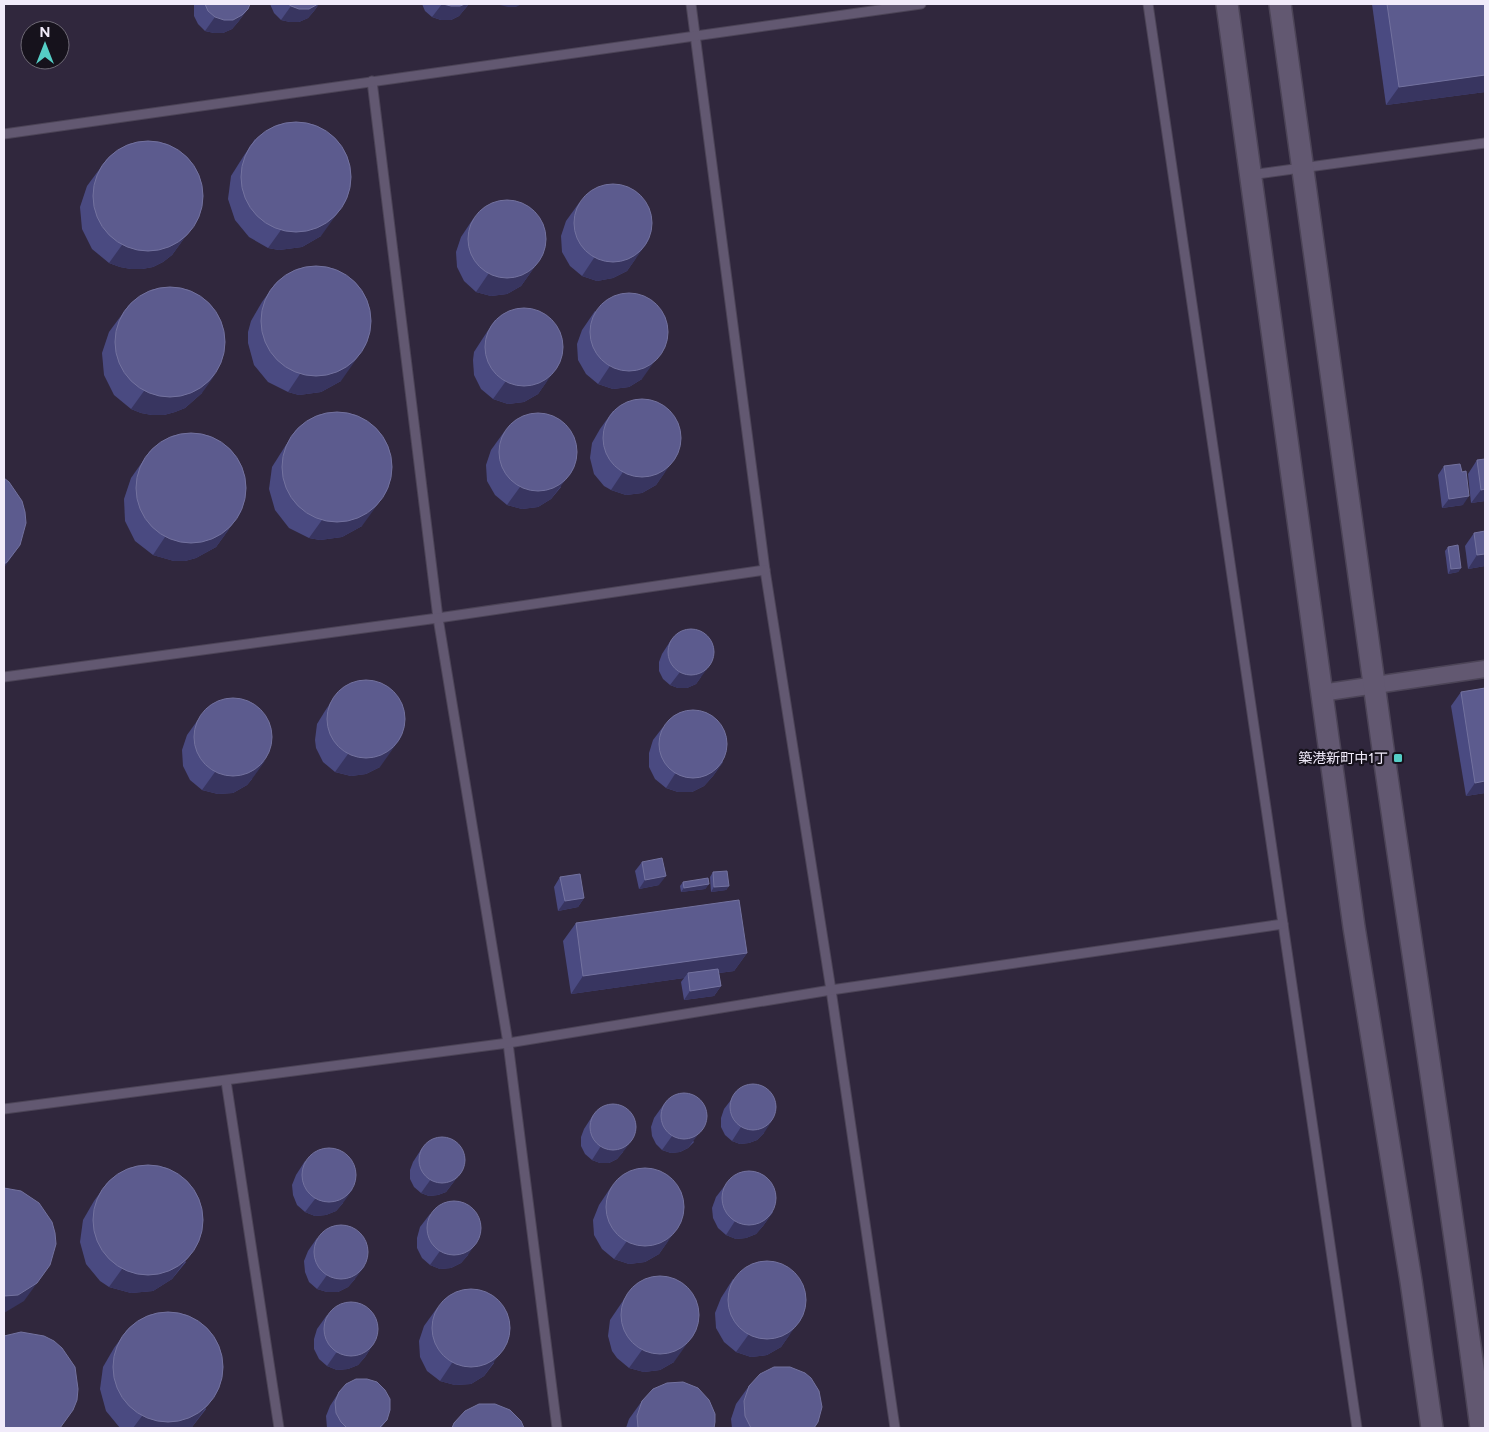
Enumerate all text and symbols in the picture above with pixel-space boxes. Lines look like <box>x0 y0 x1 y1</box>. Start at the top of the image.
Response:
north arrow <box>20 20 70 70</box>
text: N <box>40 24 50 41</box>
place label: 築港新町中1丁 <box>1298 750 1388 767</box>
marker: 築港新町中1丁 <box>1392 752 1404 764</box>

